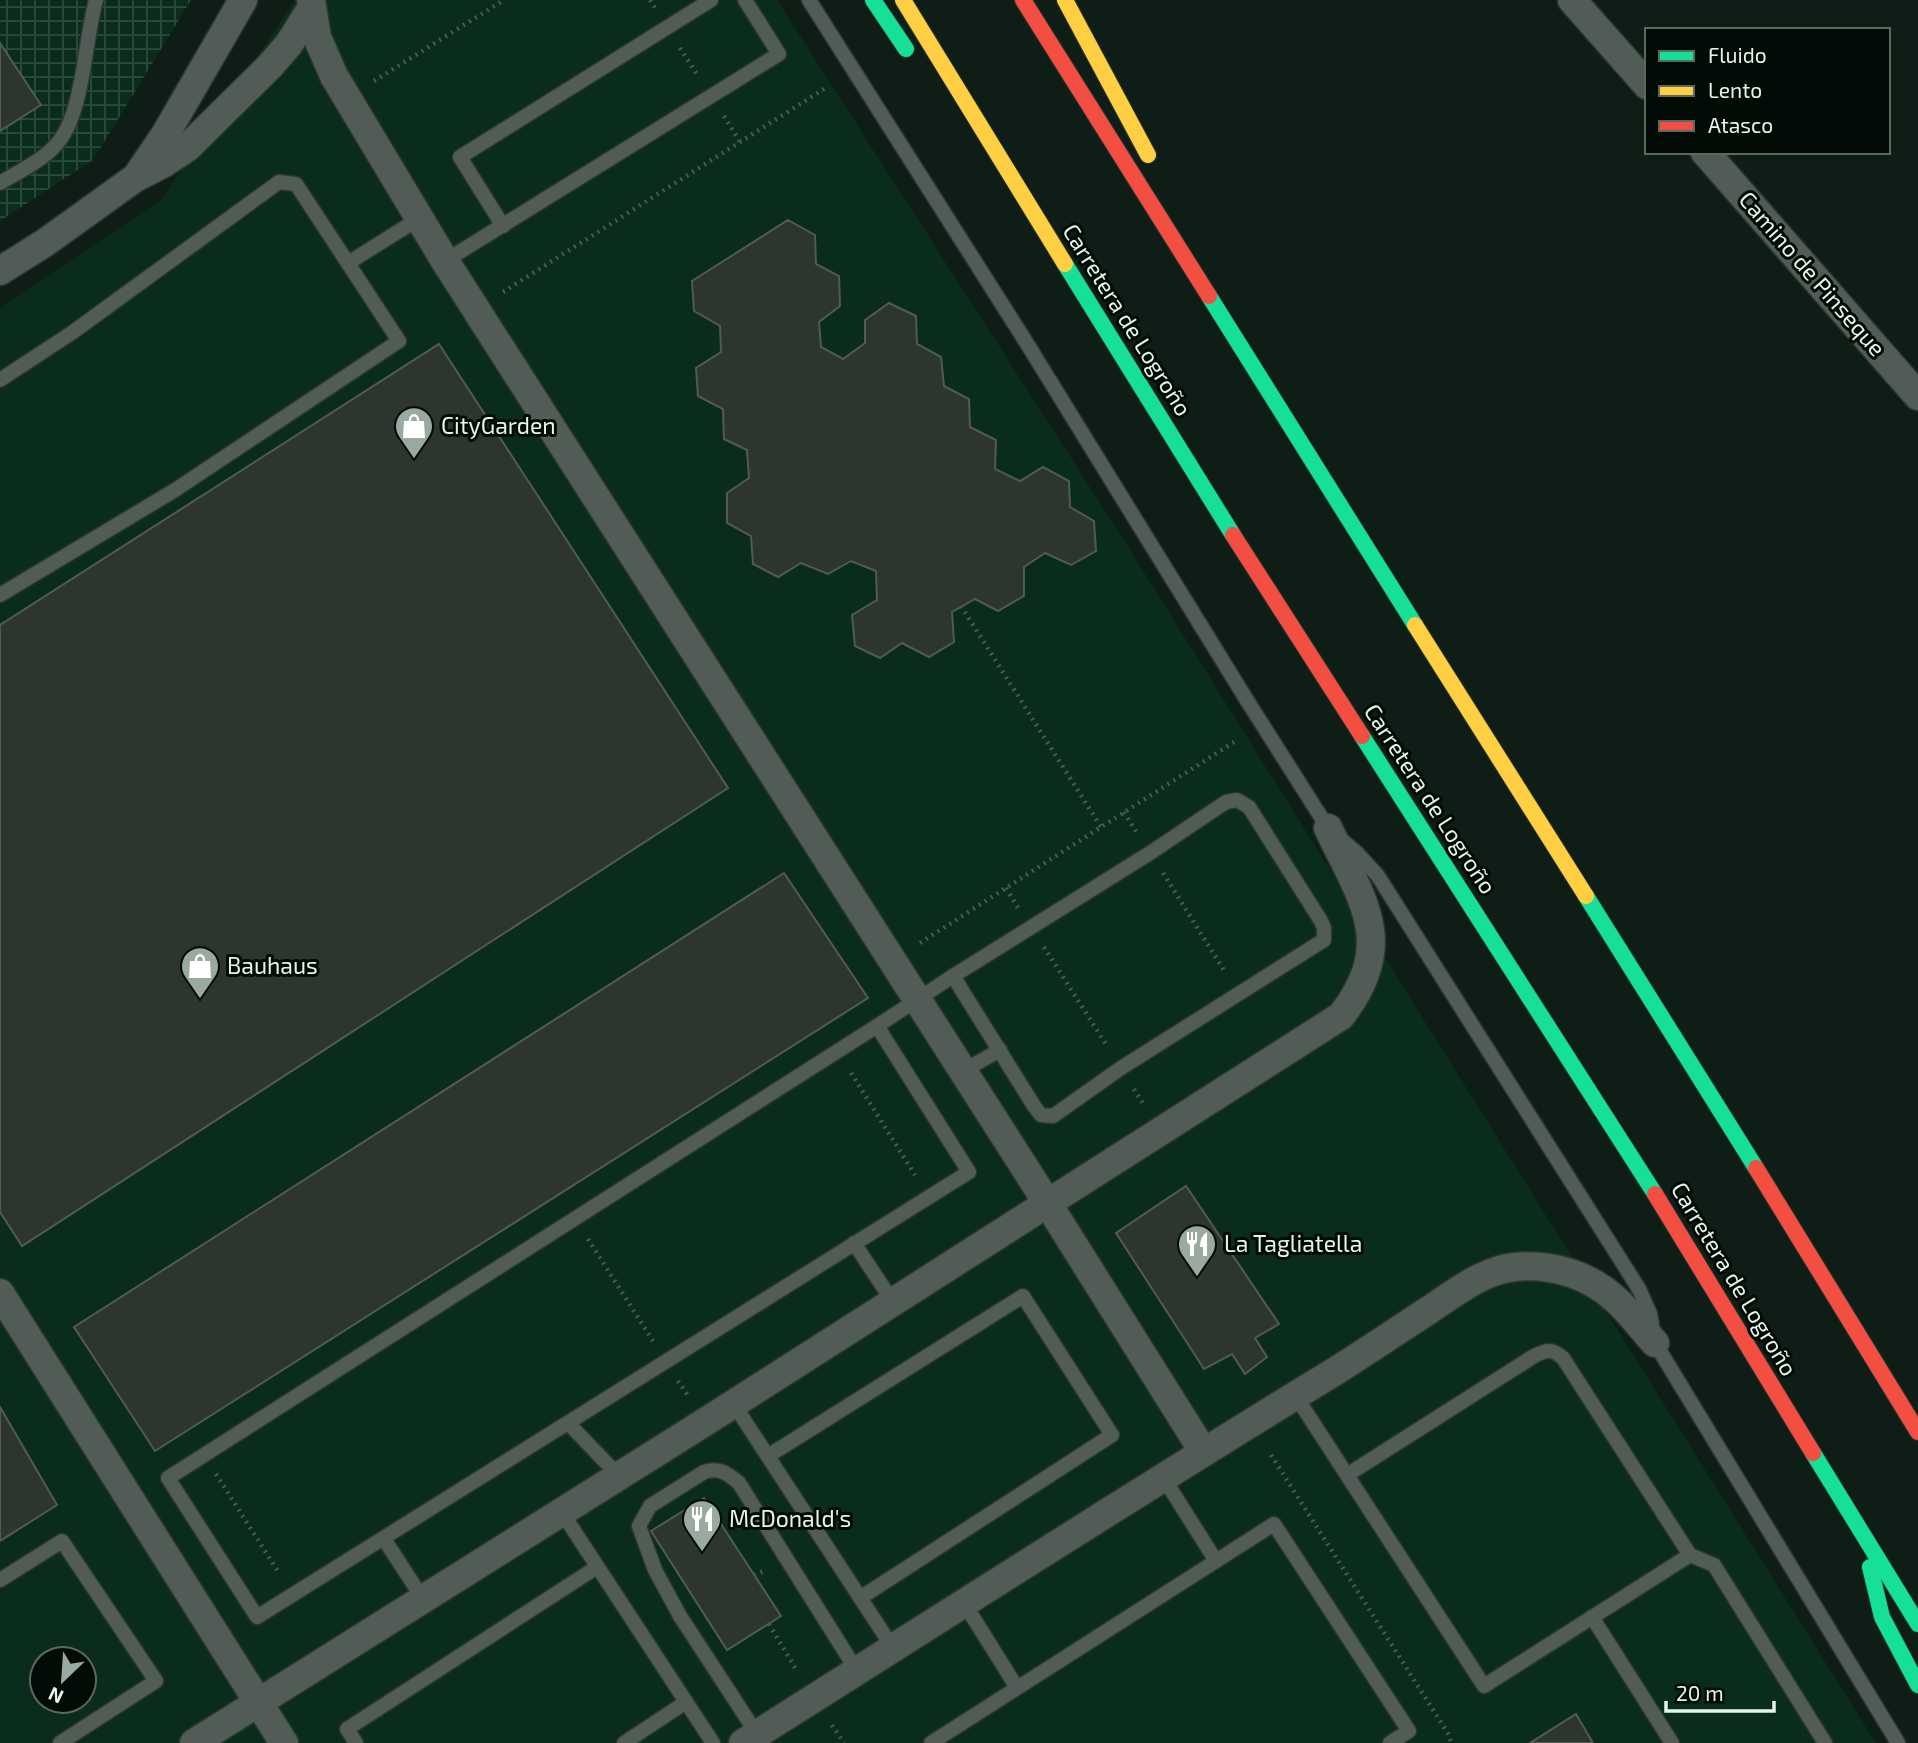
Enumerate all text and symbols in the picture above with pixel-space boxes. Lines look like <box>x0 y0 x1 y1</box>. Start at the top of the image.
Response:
legend <box>1645 28 1890 154</box>
text: Fluido <box>1708 42 1767 67</box>
text: Lento <box>1708 77 1762 102</box>
text: Atasco <box>1708 112 1773 137</box>
street label: Camino de Pinseque <box>1734 185 1892 361</box>
street label: Carretera de Logroño <box>1057 218 1198 421</box>
shop icon: CityGarden <box>393 405 435 460</box>
place label: CityGarden <box>441 411 556 439</box>
street label: Carretera de Logroño <box>1359 698 1503 899</box>
shop icon: Bauhaus <box>179 945 221 1000</box>
place label: Bauhaus <box>227 951 318 979</box>
street label: Carretera de Logroño <box>1666 1177 1804 1380</box>
restaurant icon: La Tagliatella <box>1176 1223 1218 1278</box>
place label: La Tagliatella <box>1224 1229 1362 1257</box>
restaurant icon: McDonald's <box>681 1498 723 1553</box>
place label: McDonald's <box>729 1504 851 1532</box>
north arrow <box>28 1645 98 1715</box>
scale bar <box>1666 1670 1774 1714</box>
text: 20 m <box>1676 1680 1724 1705</box>
text: N <box>45 1683 67 1709</box>

